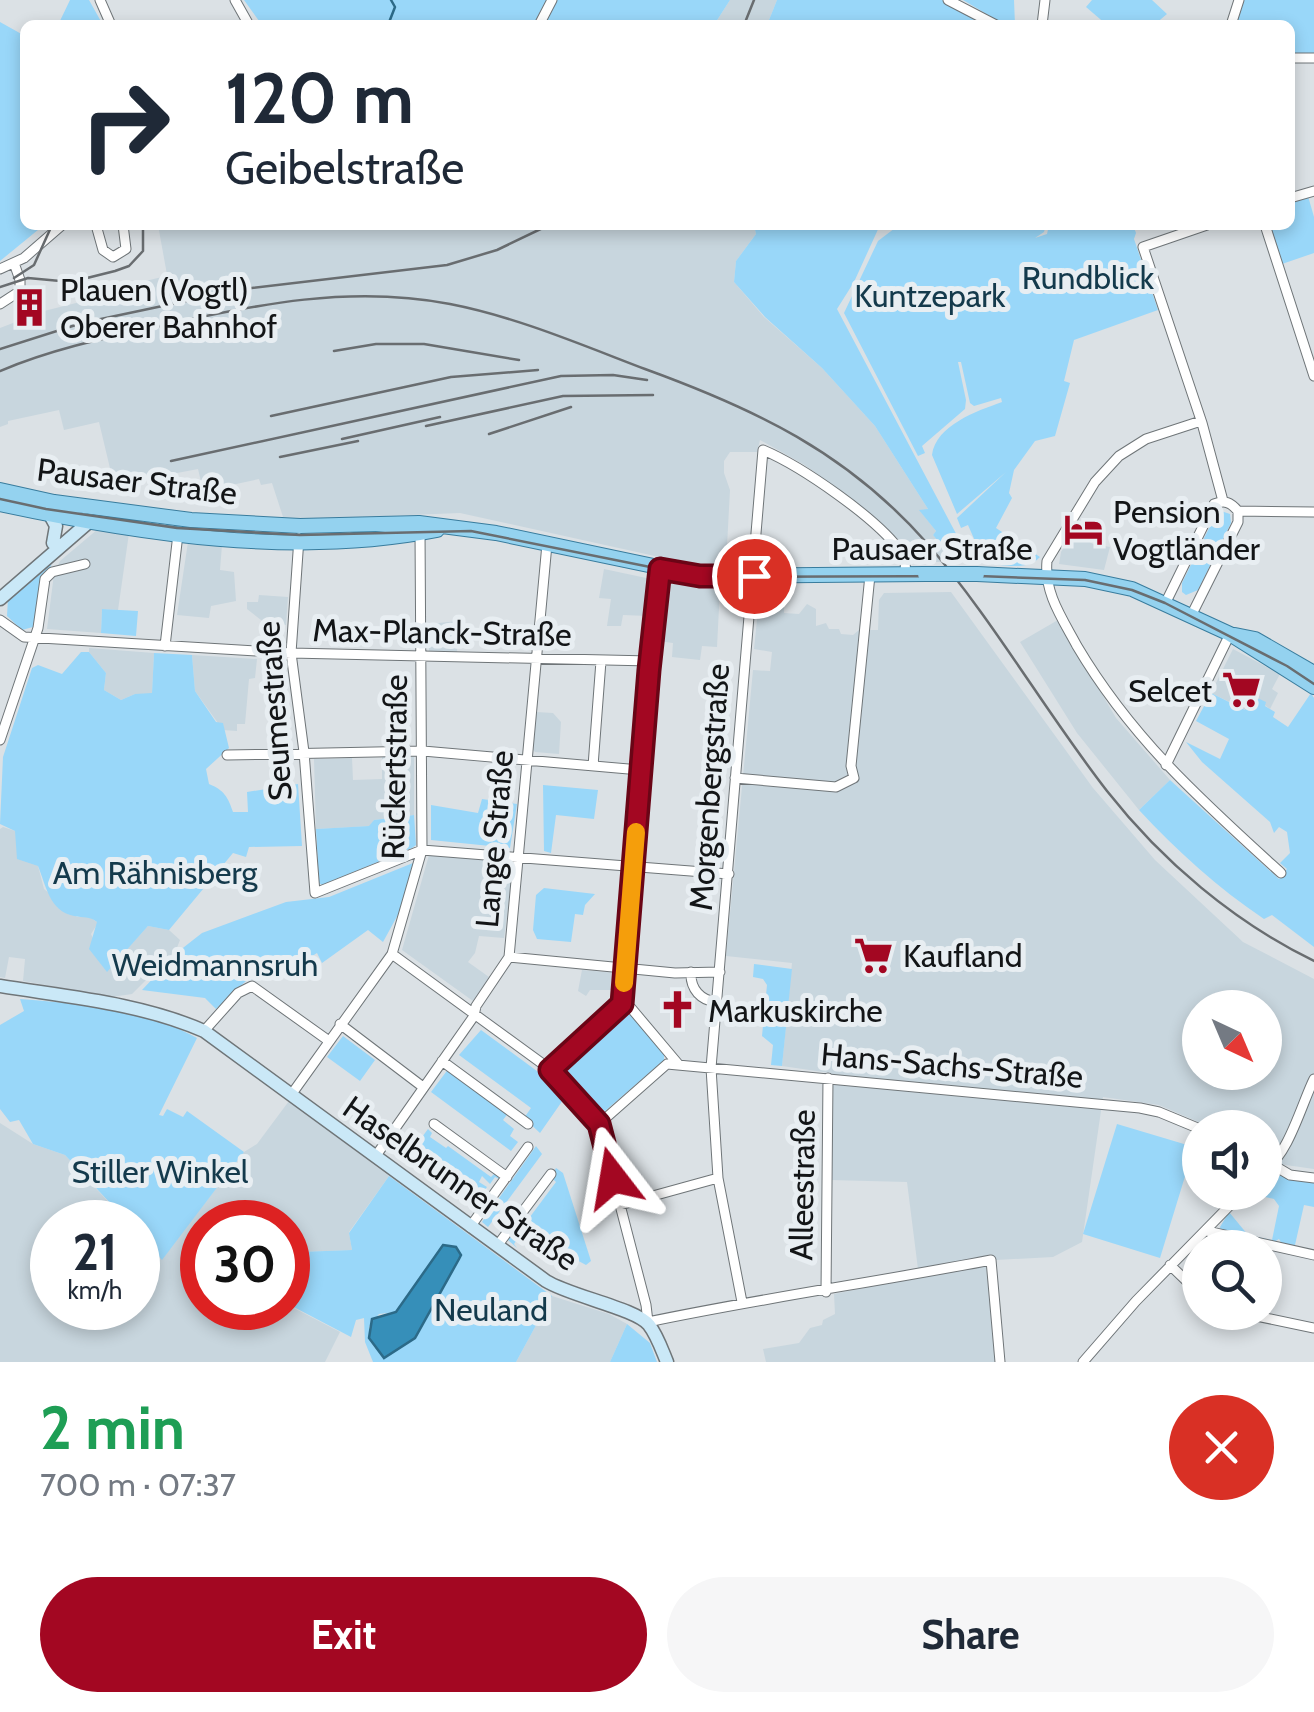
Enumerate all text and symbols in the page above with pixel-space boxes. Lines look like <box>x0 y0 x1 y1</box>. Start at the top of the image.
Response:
text: 120 m <box>225 55 414 141</box>
icon: right <box>60 60 190 190</box>
text: Geibelstraße <box>225 141 464 195</box>
park label: Rundblick <box>1022 258 1155 297</box>
place label: Plauen (Vogtl) Oberer Bahnhof <box>60 270 277 346</box>
park label: Kuntzepark <box>854 276 1006 315</box>
building icon: Plauen (Vogtl) Oberer Bahnhof <box>9 286 51 328</box>
street label: Pausaer Straße <box>35 449 239 513</box>
place label: Pension Vogtländer <box>1113 492 1261 568</box>
hotel icon: Pension Vogtländer <box>1062 508 1104 550</box>
street label: Pausaer Straße <box>831 529 1033 568</box>
pin <box>712 534 797 619</box>
icon: arrive <box>727 549 782 604</box>
street label: Max-Planck-Straße <box>312 610 572 654</box>
street label: Seumestraße <box>248 620 300 802</box>
street label: Morgenbergstraße <box>681 662 737 912</box>
supermarket icon: Selcet <box>1221 669 1263 711</box>
place label: Selcet <box>1128 671 1212 710</box>
street label: Rückertstraße <box>373 674 415 860</box>
street label: Lange Straße <box>467 749 521 929</box>
park label: Am Rähnisberg <box>53 853 258 892</box>
supermarket icon: Kaufland <box>852 934 894 976</box>
place label: Kaufland <box>903 936 1022 975</box>
park label: Weidmannsruh <box>112 945 318 984</box>
church icon: Markuskirche <box>657 989 699 1031</box>
north arrow <box>1182 990 1282 1090</box>
map controls <box>1182 990 1282 1330</box>
place label: Markuskirche <box>708 991 883 1030</box>
street label: Hans-Sachs-Straße <box>819 1034 1085 1096</box>
street label: Haselbrunner Straße <box>336 1087 586 1279</box>
street label: Alleestraße <box>781 1109 823 1261</box>
button: sound <box>1182 1110 1282 1210</box>
position arrow <box>561 1126 665 1230</box>
park label: Stiller Winkel <box>72 1152 249 1191</box>
speed limit sign: 30 <box>180 1200 310 1330</box>
text: 21 <box>73 1222 117 1283</box>
button: search <box>1182 1230 1282 1330</box>
text: km/h <box>68 1275 122 1305</box>
park label: Neuland <box>434 1290 548 1329</box>
text: 2 min <box>40 1391 185 1464</box>
button: close <box>1169 1395 1274 1500</box>
text: 700 m · 07:37 <box>40 1465 236 1504</box>
button: Exit <box>40 1577 647 1692</box>
button: Share <box>667 1577 1274 1692</box>

